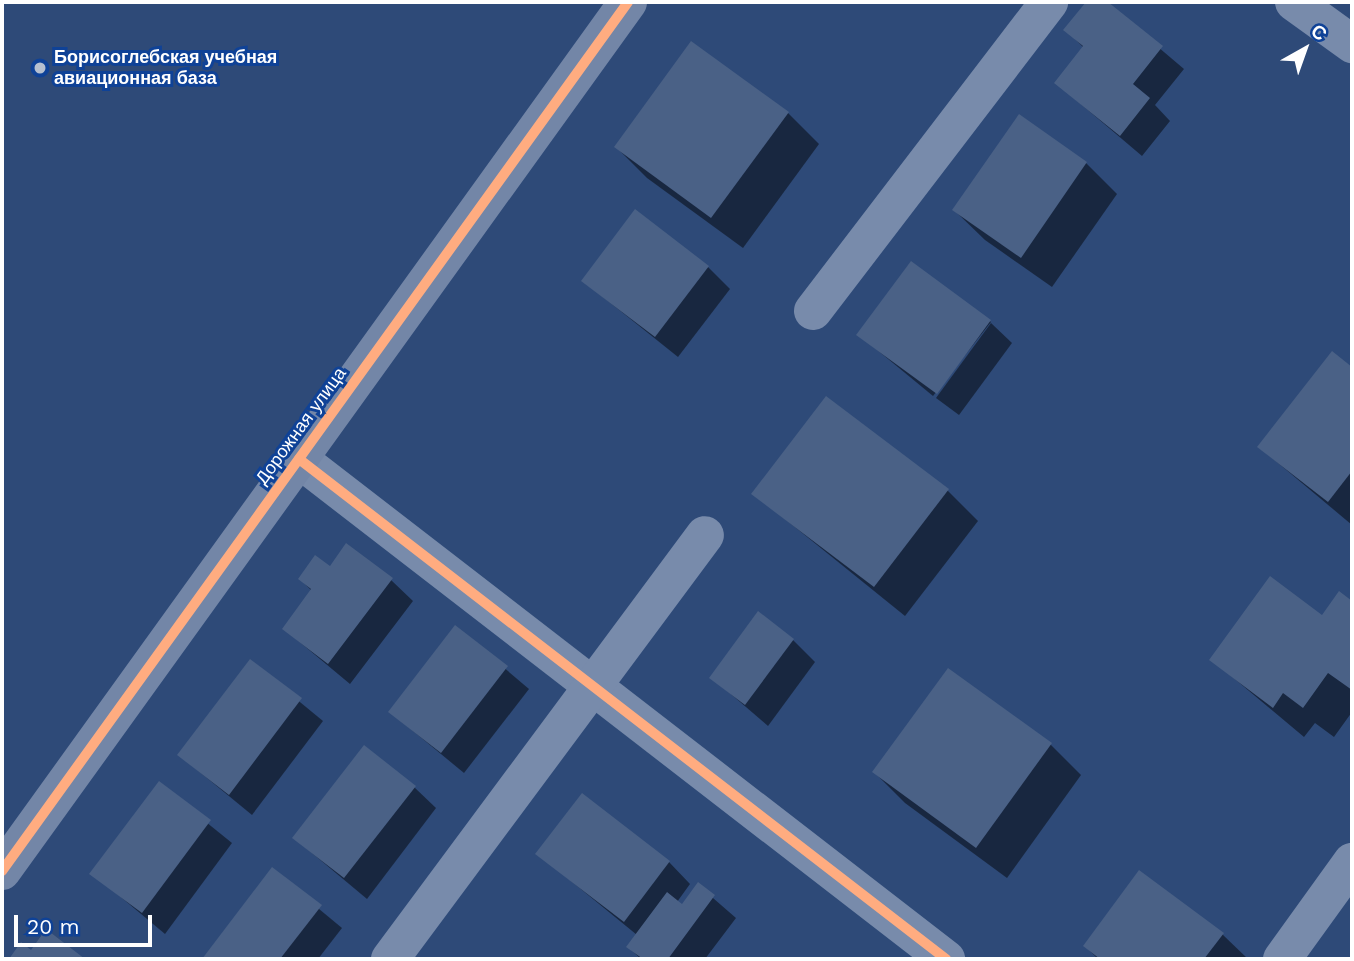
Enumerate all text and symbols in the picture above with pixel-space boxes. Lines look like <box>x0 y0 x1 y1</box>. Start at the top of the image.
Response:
north arrow <box>1270 14 1340 84</box>
text: С <box>1306 19 1331 46</box>
place label: Борисоглебская учебная авиационная база <box>54 47 277 90</box>
marker: Борисоглебская учебная авиационная база <box>32 60 48 76</box>
street label: Дорожная улица <box>251 363 351 489</box>
scale bar <box>18 902 156 946</box>
text: 20 m <box>27 914 79 939</box>

